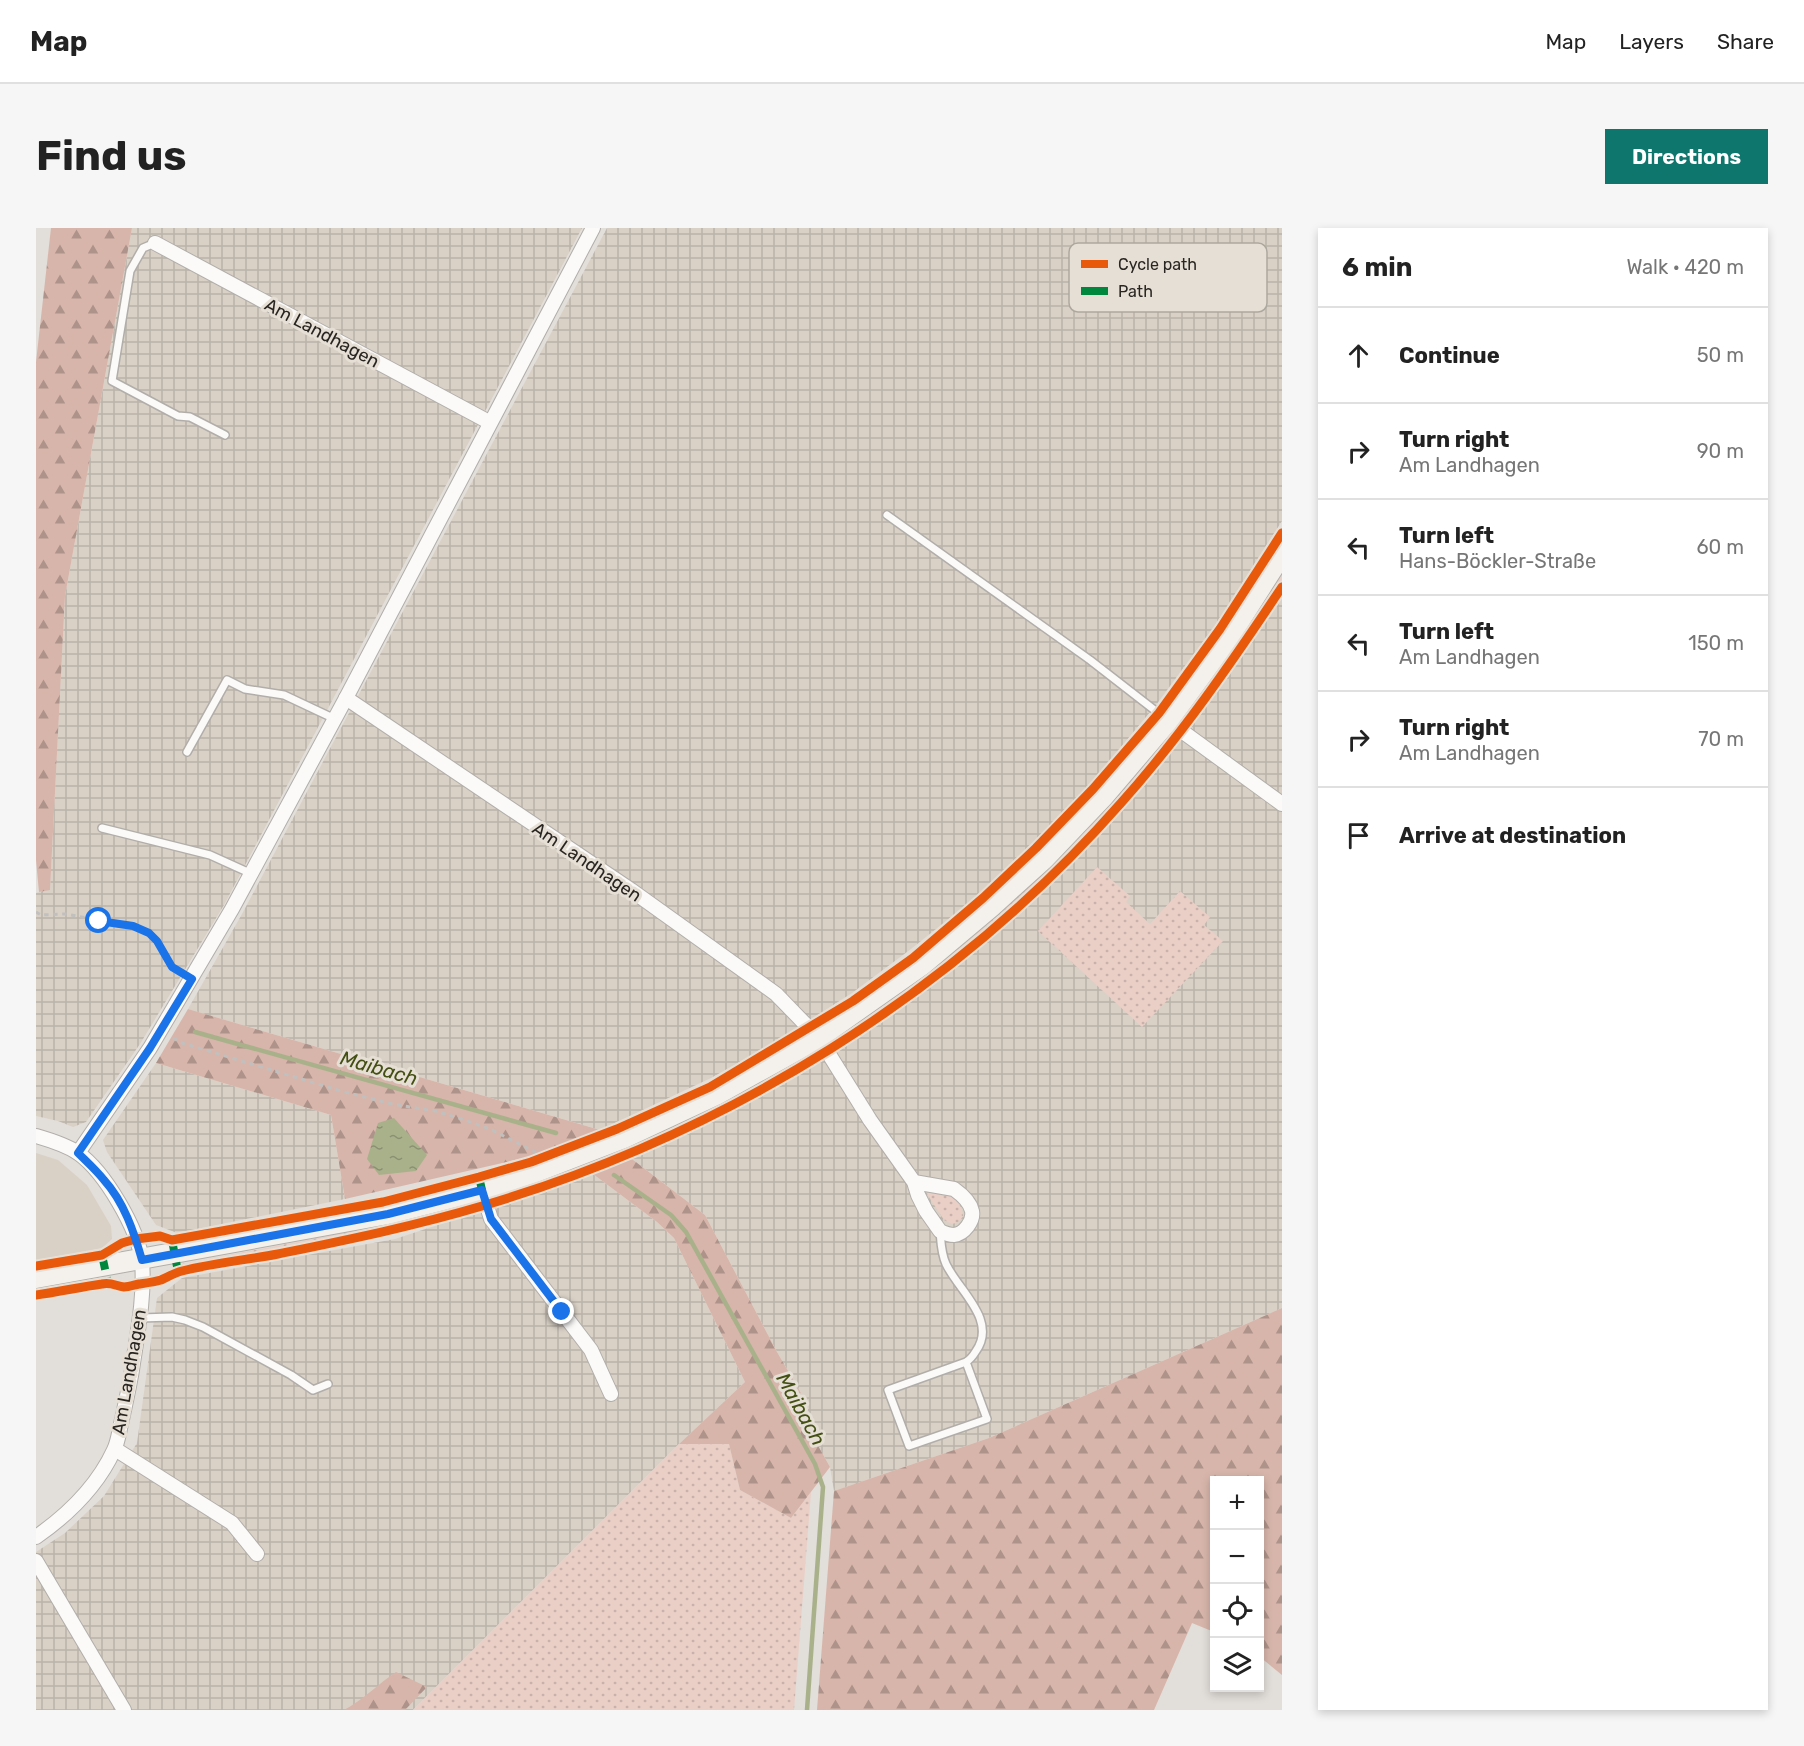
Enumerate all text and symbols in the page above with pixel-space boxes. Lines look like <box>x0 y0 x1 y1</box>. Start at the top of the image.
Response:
text: Map <box>30 25 87 58</box>
text: Map <box>1545 29 1586 54</box>
text: Layers <box>1619 29 1684 54</box>
text: Share <box>1717 29 1774 54</box>
button: Directions <box>1605 129 1768 184</box>
text: Find us <box>36 131 187 181</box>
legend <box>1069 243 1267 312</box>
text: 6 min <box>1342 252 1412 283</box>
text: Cycle path <box>1118 255 1197 274</box>
text: Walk · 420 m <box>1626 255 1744 279</box>
text: Path <box>1118 282 1153 301</box>
street label: Am Landhagen <box>261 294 383 372</box>
icon: ahead <box>1342 339 1375 372</box>
text: Continue <box>1399 342 1500 369</box>
text: 50 m <box>1697 343 1744 367</box>
text: Turn right <box>1399 426 1509 453</box>
icon: right <box>1342 435 1375 468</box>
text: 90 m <box>1697 439 1744 463</box>
text: Am Landhagen <box>1399 453 1540 477</box>
text: Turn left <box>1399 522 1494 549</box>
icon: left <box>1342 531 1375 564</box>
text: 60 m <box>1697 535 1744 559</box>
text: Hans-Böckler-Straße <box>1399 549 1596 573</box>
text: Turn left <box>1399 618 1494 645</box>
icon: left <box>1342 627 1375 660</box>
text: 150 m <box>1688 631 1744 655</box>
text: Am Landhagen <box>1399 645 1540 669</box>
text: Turn right <box>1399 714 1509 741</box>
icon: right <box>1342 723 1375 756</box>
text: 70 m <box>1698 727 1744 751</box>
text: Am Landhagen <box>1399 741 1540 765</box>
street label: Am Landhagen <box>528 817 646 907</box>
icon: arrive <box>1342 819 1375 852</box>
text: Arrive at destination <box>1399 822 1626 849</box>
route start <box>85 907 111 933</box>
water label: Maibach <box>338 1046 420 1090</box>
route end <box>548 1298 574 1324</box>
street label: Am Landhagen <box>107 1308 151 1436</box>
water label: Maibach <box>771 1368 831 1450</box>
map controls <box>1210 1476 1264 1692</box>
button: + <box>1210 1476 1264 1530</box>
button: − <box>1210 1530 1264 1584</box>
button: locate <box>1210 1584 1264 1638</box>
button: layers <box>1210 1638 1264 1692</box>

